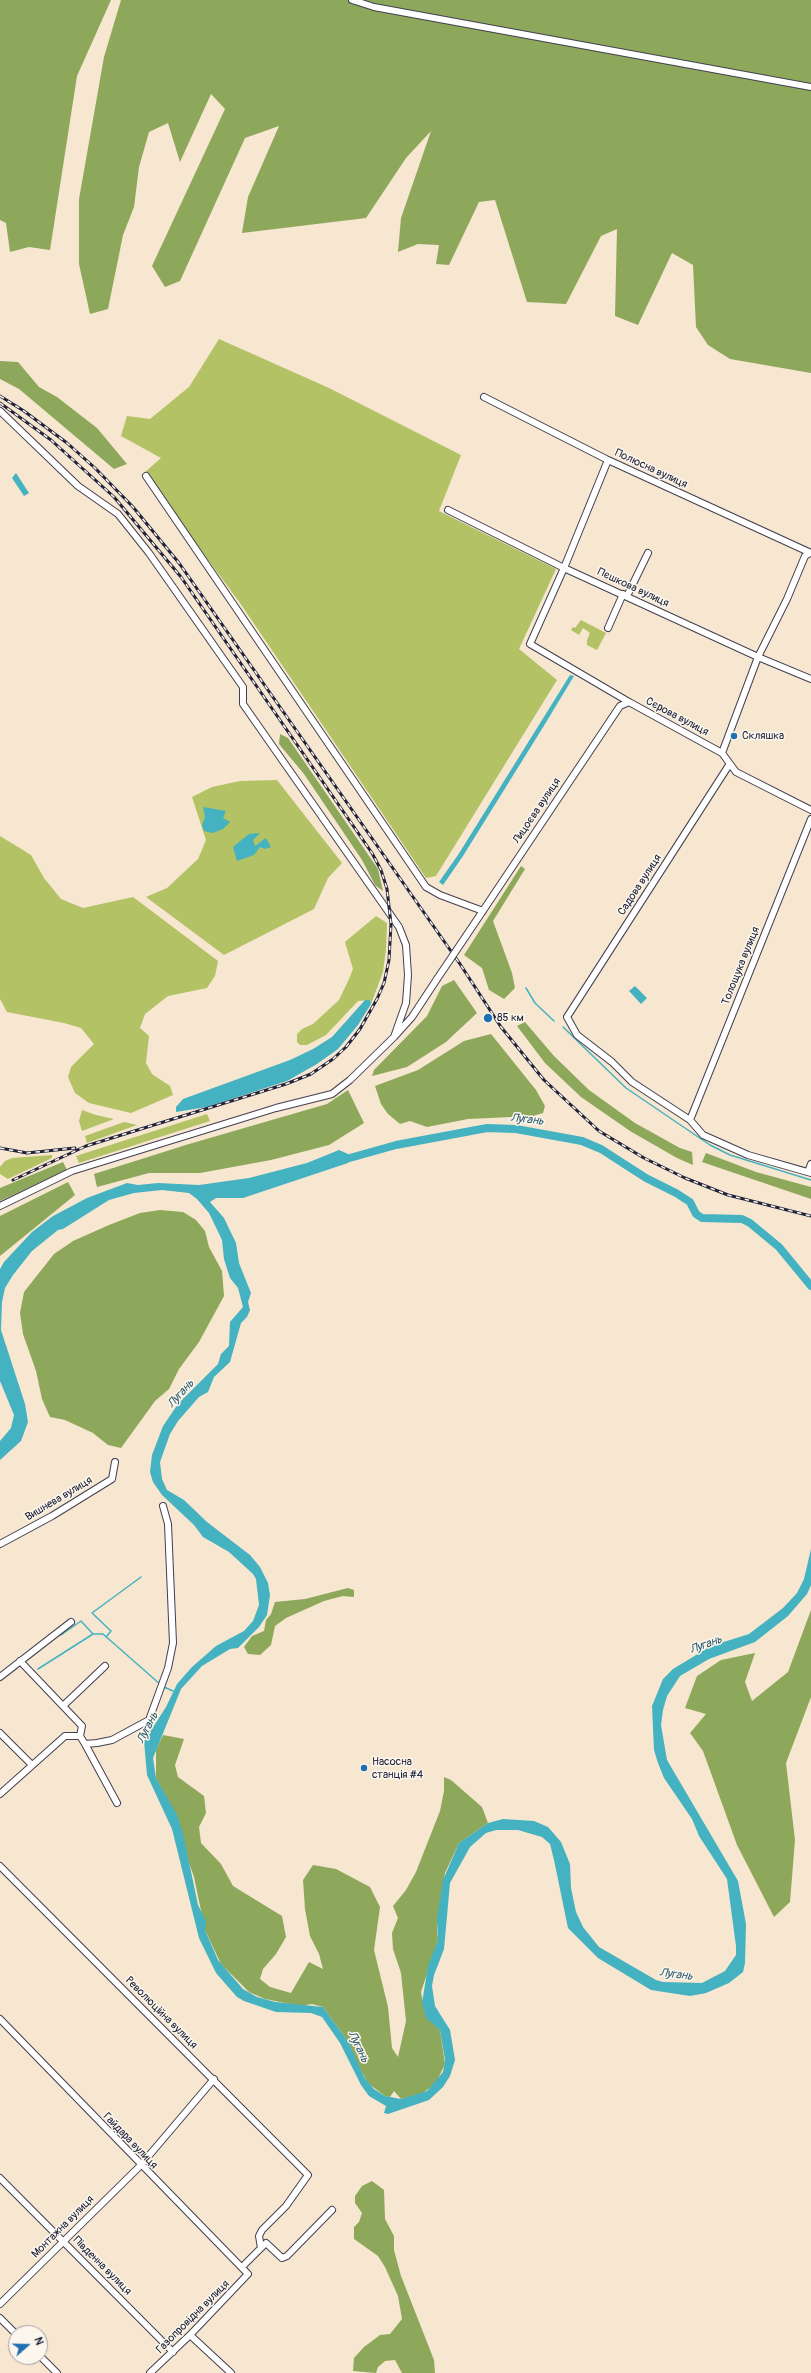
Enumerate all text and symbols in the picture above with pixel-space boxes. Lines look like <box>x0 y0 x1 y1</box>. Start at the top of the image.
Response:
street label: Полюсна вулиця <box>613 446 689 492</box>
street label: Пєшкова вулиця <box>595 566 671 610</box>
street label: Сєрова вулиця <box>643 695 711 739</box>
place label: Скляшка <box>742 729 784 743</box>
marker: Скляшка <box>729 731 739 741</box>
street label: Лицоєва вулиця <box>510 776 564 846</box>
street label: Садова вулиця <box>615 852 665 918</box>
street label: Толощука вулиця <box>719 925 763 1007</box>
place label: 85 км <box>497 1011 524 1025</box>
marker: 85 км <box>482 1012 494 1024</box>
water label: Лугань <box>510 1111 544 1129</box>
water label: Лугань <box>164 1377 198 1411</box>
street label: Вишнева вулиця <box>23 1474 95 1524</box>
water label: Лугань <box>688 1633 724 1657</box>
water label: Лугань <box>134 1710 162 1746</box>
place label: Насосна станція #4 <box>372 1755 423 1781</box>
marker: Насосна станція #4 <box>359 1763 369 1773</box>
water label: Лугань <box>658 1966 694 1984</box>
street label: Революційна вулиця <box>122 1974 200 2052</box>
water label: Лугань <box>344 2029 372 2065</box>
street label: Гайдара вулиця <box>100 2110 160 2172</box>
street label: Монтажна вулиця <box>29 2193 97 2261</box>
street label: Південна вулиця <box>70 2234 134 2298</box>
street label: Газопровідна вулиця <box>154 2278 232 2356</box>
north arrow <box>8 2325 48 2365</box>
text: N <box>31 2335 46 2347</box>

